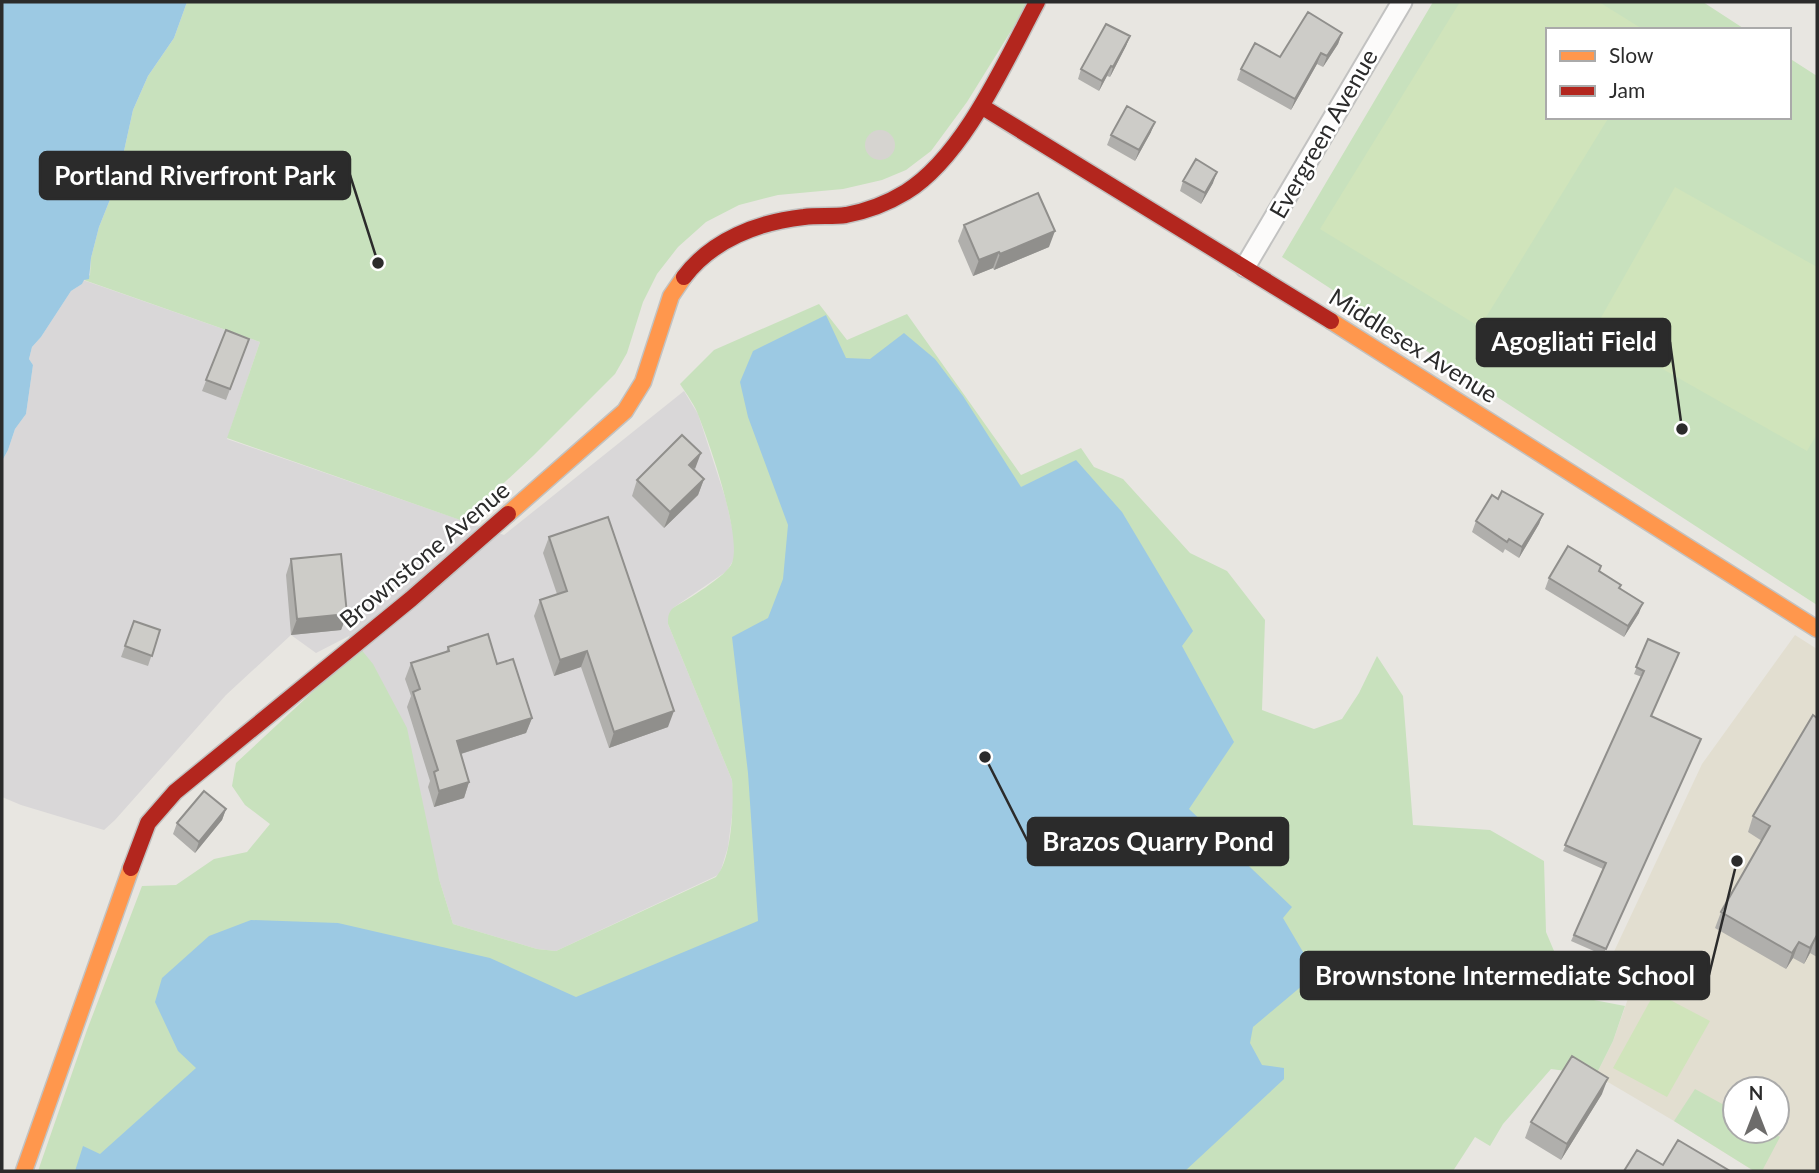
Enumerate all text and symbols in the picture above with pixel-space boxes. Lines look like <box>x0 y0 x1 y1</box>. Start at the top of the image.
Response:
legend <box>1546 28 1791 119</box>
text: Slow <box>1609 42 1654 67</box>
street label: Evergreen Avenue <box>1262 43 1383 223</box>
text: Jam <box>1609 77 1645 102</box>
callout: Portland Riverfront Park <box>40 152 350 199</box>
text: Portland Riverfront Park <box>54 159 336 191</box>
street label: Middlesex Avenue <box>1324 281 1503 408</box>
callout: Agogliati Field <box>1477 319 1670 366</box>
text: Agogliati Field <box>1490 325 1657 357</box>
street label: Brownstone Avenue <box>333 474 515 633</box>
callout: Brazos Quarry Pond <box>1028 818 1288 865</box>
text: Brazos Quarry Pond <box>1042 825 1274 857</box>
callout: Brownstone Intermediate School <box>1301 952 1709 999</box>
text: Brownstone Intermediate School <box>1315 959 1695 991</box>
north arrow <box>1721 1075 1791 1145</box>
text: N <box>1749 1081 1763 1104</box>

